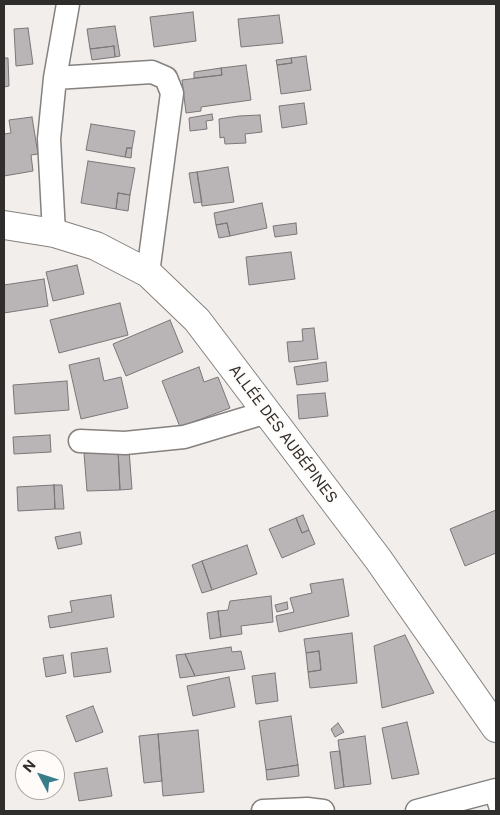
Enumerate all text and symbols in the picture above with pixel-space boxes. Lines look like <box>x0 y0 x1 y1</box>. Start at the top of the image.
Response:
street label: ALLÉE DES AUBÉPINES <box>225 361 341 507</box>
north arrow <box>15 750 65 800</box>
text: N <box>20 757 39 775</box>

